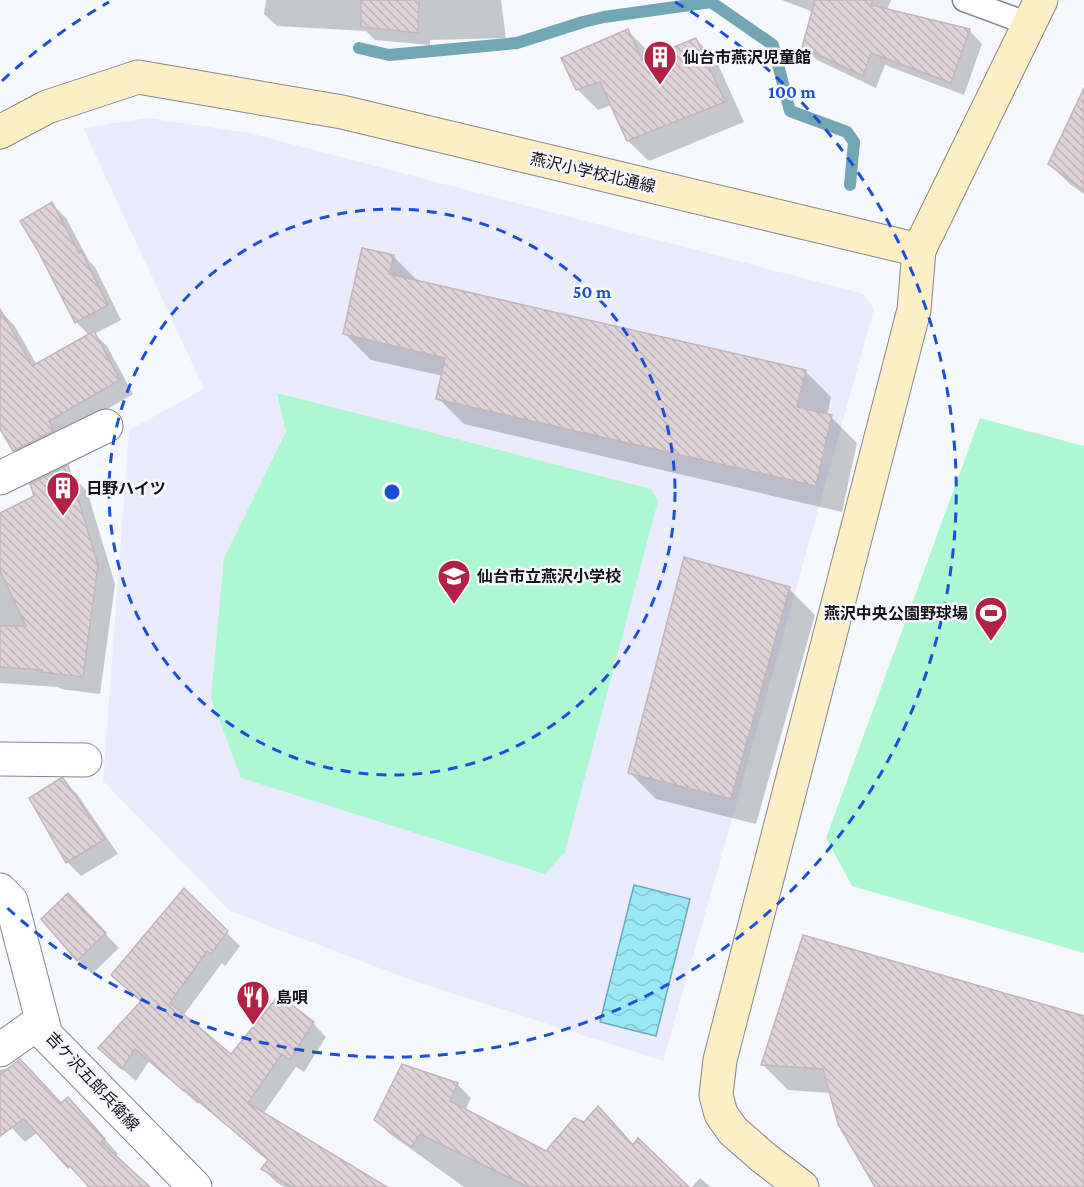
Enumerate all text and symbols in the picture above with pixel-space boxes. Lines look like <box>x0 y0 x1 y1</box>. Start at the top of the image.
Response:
building icon: 仙台市燕沢児童館 <box>642 39 678 86</box>
place label: 仙台市燕沢児童館 <box>682 49 811 66</box>
text: 100 m <box>768 82 816 102</box>
street label: 燕沢小学校北通線 <box>529 150 657 195</box>
text: 50 m <box>573 282 612 302</box>
building icon: 日野ハイツ <box>45 470 81 517</box>
place label: 日野ハイツ <box>86 480 166 497</box>
centre of rings <box>382 482 402 502</box>
school or university icon: 仙台市立燕沢小学校 <box>436 558 472 605</box>
place label: 仙台市立燕沢小学校 <box>476 568 621 585</box>
sports icon: 燕沢中央公園野球場 <box>973 595 1009 642</box>
place label: 燕沢中央公園野球場 <box>824 605 968 622</box>
restaurant icon: 島唄 <box>235 979 271 1026</box>
place label: 島唄 <box>276 989 308 1006</box>
street label: 吉ケ沢五郎兵衛線 <box>43 1029 143 1134</box>

